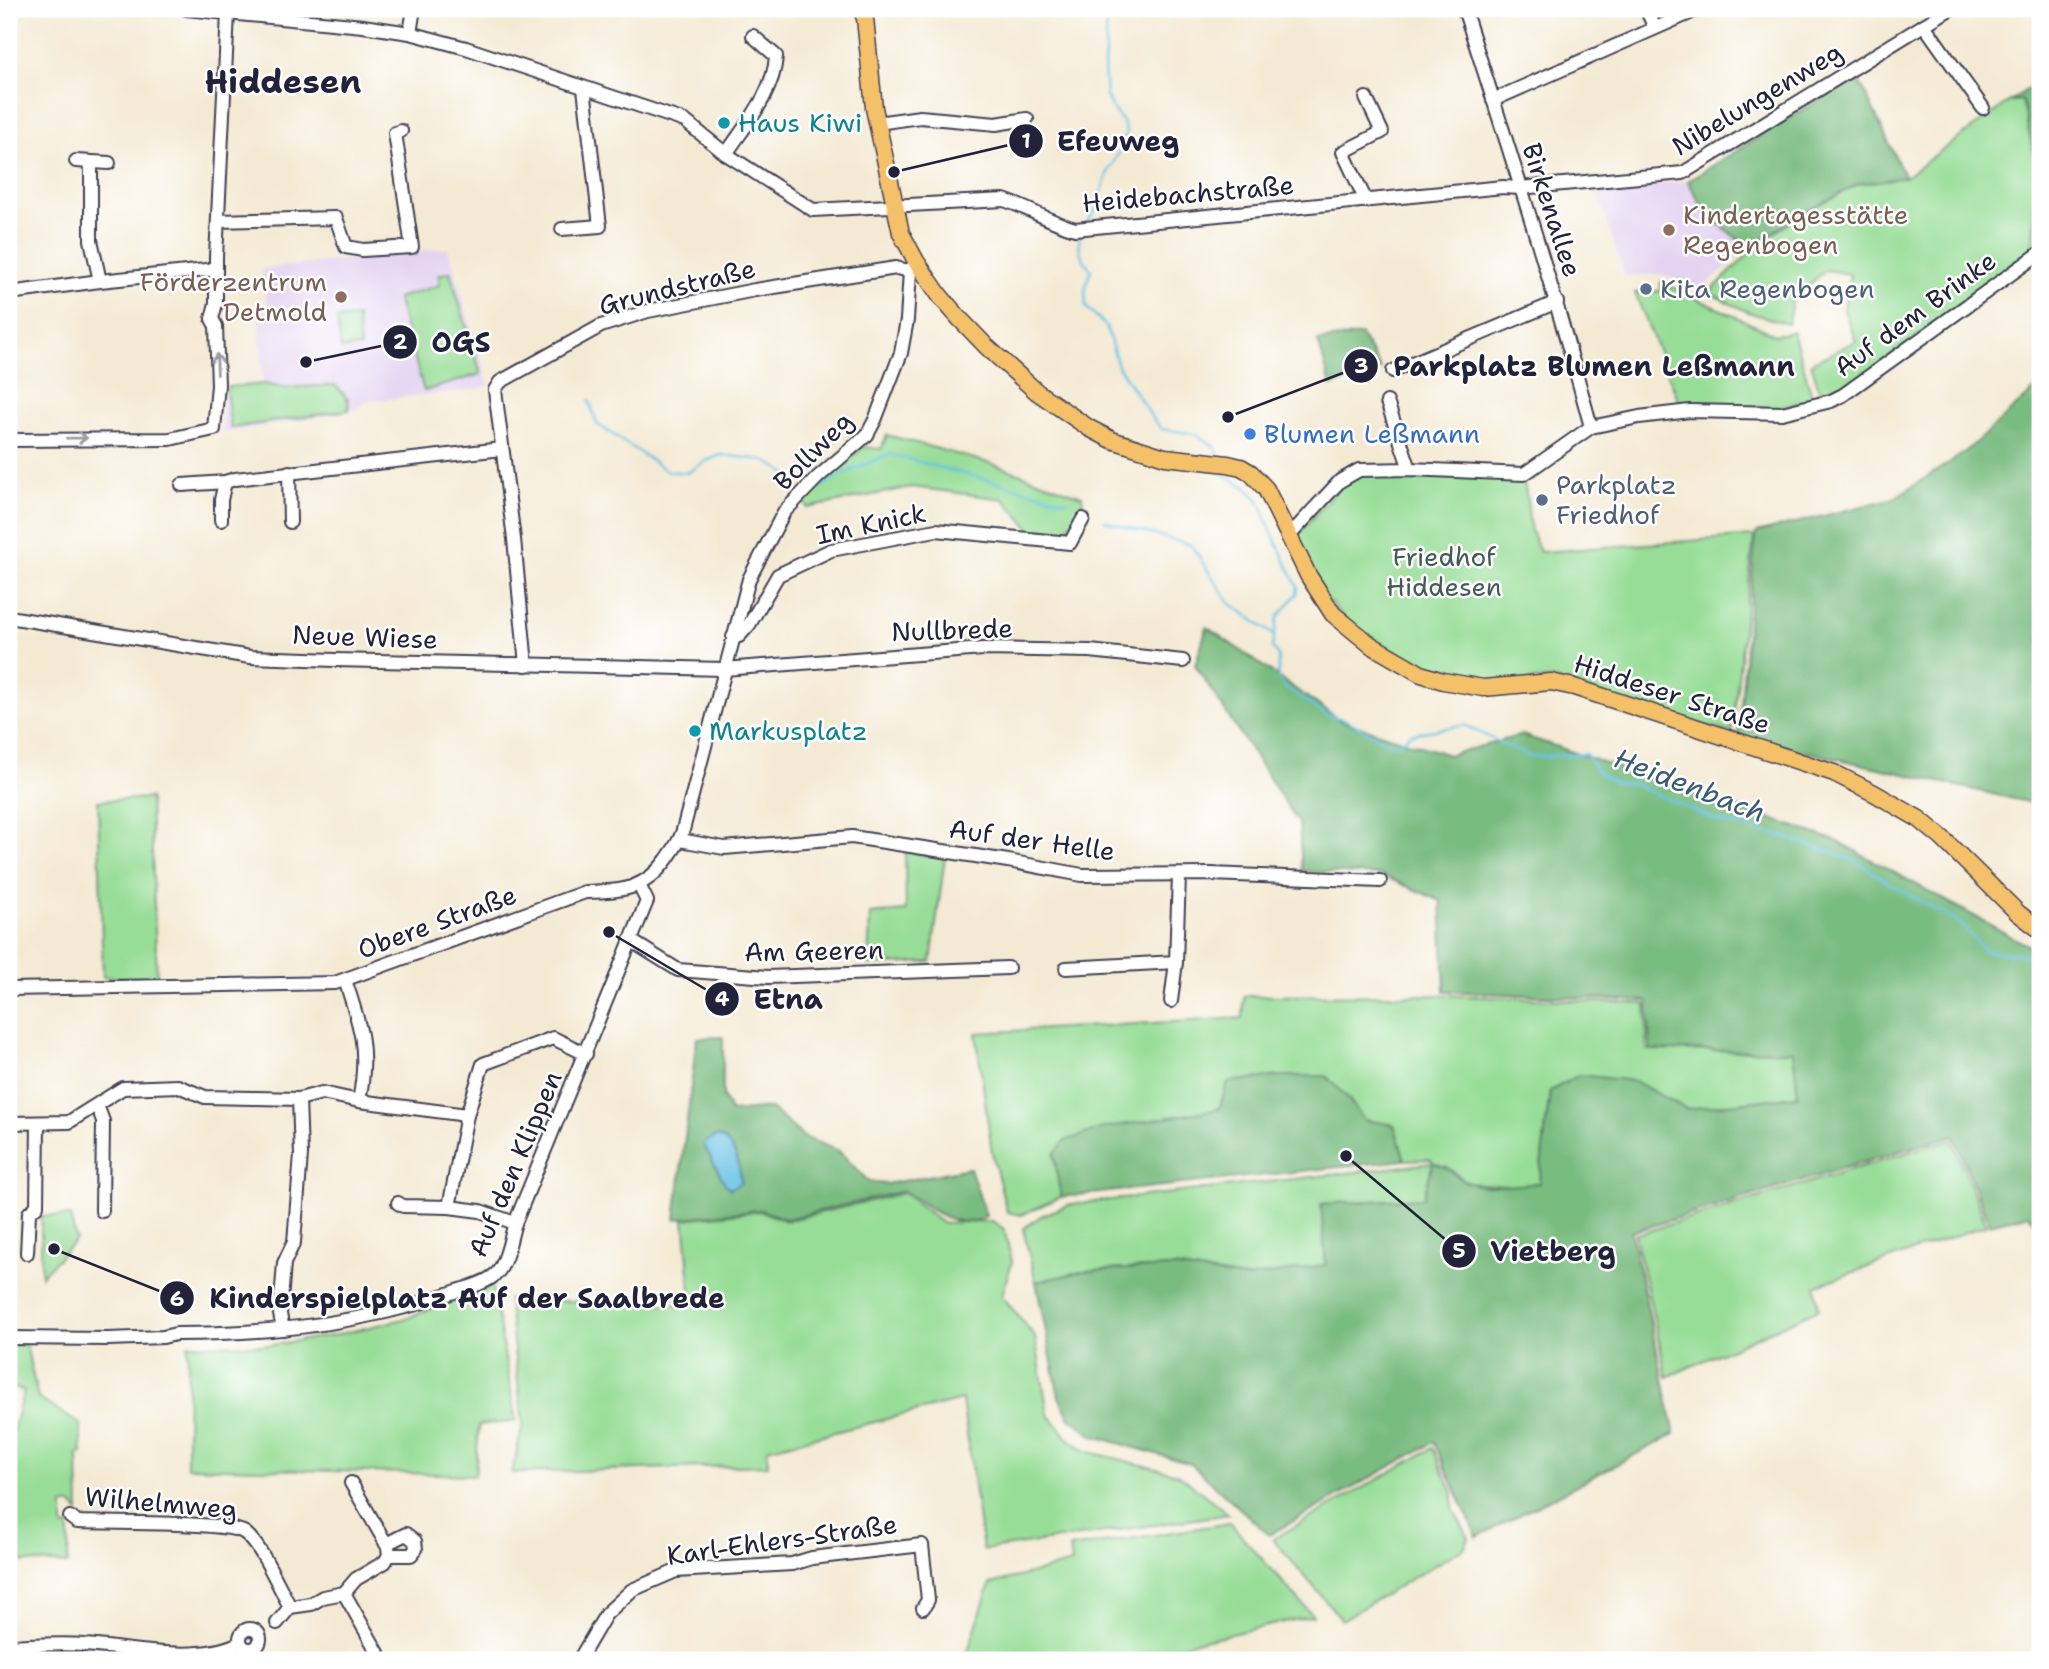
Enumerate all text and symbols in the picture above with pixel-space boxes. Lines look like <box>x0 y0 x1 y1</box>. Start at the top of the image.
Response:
street label: Nibelungenweg <box>1665 34 1848 163</box>
district label: Hiddesen <box>205 59 362 104</box>
place label: Haus Kiwi <box>738 105 862 140</box>
marker: Haus Kiwi <box>716 115 732 131</box>
callout: Efeuweg <box>1008 117 1194 166</box>
text: Efeuweg <box>1057 122 1179 160</box>
text: 1 <box>1021 127 1031 155</box>
street label: Birkenallee <box>1514 139 1591 281</box>
street label: Heidebachstraße <box>1081 167 1295 220</box>
place label: Kindertagesstätte Regenbogen <box>1683 197 1908 262</box>
marker: Kindertagesstätte Regenbogen <box>1661 222 1677 238</box>
street label: Auf dem Brinke <box>1827 243 2003 384</box>
street label: Grundstraße <box>595 250 759 323</box>
place label: Förderzentrum Detmold <box>140 264 327 329</box>
place label: Kita Regenbogen <box>1660 271 1874 306</box>
marker: Kita Regenbogen <box>1638 281 1654 297</box>
marker: Förderzentrum Detmold <box>333 289 349 305</box>
callout: OGS <box>382 317 505 366</box>
text: OGS <box>431 323 491 361</box>
text: 2 <box>393 328 408 356</box>
callout: Parkplatz Blumen Leßmann <box>1344 341 1808 390</box>
text: Parkplatz Blumen Leßmann <box>1393 347 1795 385</box>
text: 3 <box>1354 352 1368 380</box>
one-way arrow <box>211 353 224 376</box>
street label: Bollweg <box>765 403 860 498</box>
place label: Blumen Leßmann <box>1264 416 1480 451</box>
marker: Blumen Leßmann <box>1242 426 1258 442</box>
one-way arrow <box>65 431 88 445</box>
place label: Parkplatz Friedhof <box>1556 467 1676 532</box>
marker: Parkplatz Friedhof <box>1534 492 1550 508</box>
street label: Im Knick <box>813 495 929 552</box>
park label: Friedhof Hiddesen <box>1386 539 1502 604</box>
street label: Nullbrede <box>890 610 1014 649</box>
street label: Neue Wiese <box>292 616 438 657</box>
street label: Hiddeser Straße <box>1570 645 1775 742</box>
place label: Markusplatz <box>709 713 867 748</box>
marker: Markusplatz <box>687 723 703 739</box>
water label: Heidenbach <box>1609 739 1771 831</box>
street label: Auf der Helle <box>947 811 1117 868</box>
street label: Obere Straße <box>353 877 521 966</box>
street label: Am Geeren <box>744 932 884 969</box>
callout: Etna <box>705 974 837 1023</box>
text: Etna <box>753 980 823 1018</box>
text: 4 <box>715 985 730 1013</box>
street label: Auf den Klippen <box>460 1065 569 1262</box>
callout: Vietberg <box>1441 1227 1630 1276</box>
text: Vietberg <box>1490 1232 1616 1270</box>
text: 5 <box>1452 1237 1466 1265</box>
callout: Kinderspielplatz Auf der Saalbrede <box>160 1274 738 1323</box>
text: Kinderspielplatz Auf der Saalbrede <box>209 1279 725 1317</box>
text: 6 <box>170 1285 184 1313</box>
street label: Wilhelmweg <box>83 1478 239 1527</box>
street label: Karl-Ehlers-Straße <box>664 1506 899 1573</box>

